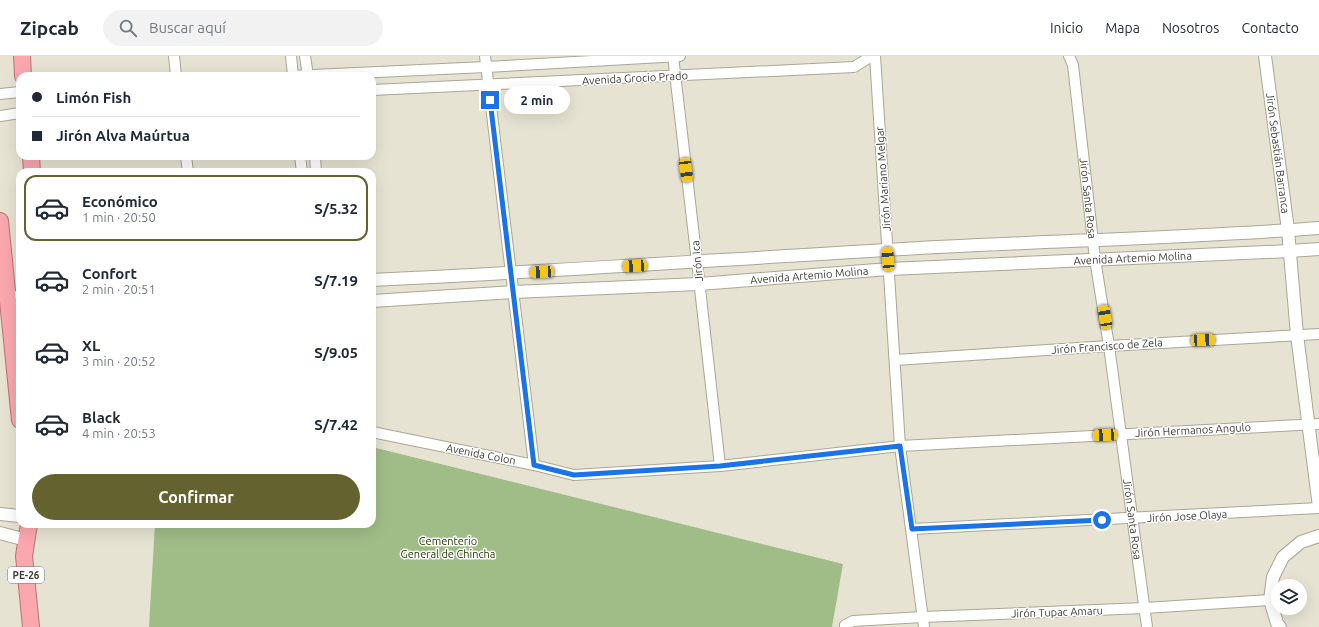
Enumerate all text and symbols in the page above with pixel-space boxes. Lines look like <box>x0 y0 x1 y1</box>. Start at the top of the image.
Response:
search box <box>103 10 383 46</box>
text: Zipcab <box>20 17 79 39</box>
icon: search <box>117 17 139 39</box>
text: Buscar aquí <box>149 19 226 36</box>
text: Inicio <box>1050 20 1083 36</box>
text: Mapa <box>1105 20 1140 36</box>
text: Nosotros <box>1162 20 1219 36</box>
text: Contacto <box>1241 20 1299 36</box>
street label: Avenida Grocio Prado <box>582 69 688 87</box>
callout: 2 min <box>504 86 570 114</box>
text: Limón Fish <box>56 89 131 106</box>
route end <box>481 91 499 109</box>
street label: Jirón Sebastián Barranca <box>1264 92 1292 214</box>
text: 2 min <box>521 93 553 107</box>
street label: Jirón Mariano Melgar <box>873 125 893 232</box>
text: Jirón Alva Maúrtua <box>56 127 190 144</box>
car <box>679 157 693 183</box>
street label: Jirón Santa Rosa <box>1078 157 1099 239</box>
icon: car <box>34 190 70 226</box>
text: Económico <box>82 193 158 210</box>
text: S/5.32 <box>314 200 358 217</box>
text: 1 min · 20:50 <box>82 210 156 224</box>
street label: Jirón Ica <box>689 240 705 282</box>
car <box>881 247 895 271</box>
street label: Avenida Artemio Molina <box>1073 249 1192 267</box>
car <box>623 259 647 273</box>
icon: car <box>34 262 70 298</box>
text: Confort <box>82 265 137 282</box>
car <box>530 265 554 279</box>
street label: Avenida Artemio Molina <box>750 265 869 286</box>
text: S/7.19 <box>314 272 358 289</box>
text: 2 min · 20:51 <box>82 282 156 296</box>
car <box>1097 304 1113 330</box>
car <box>1191 333 1215 347</box>
icon: car <box>34 334 70 370</box>
street label: Jirón Francisco de Zela <box>1051 336 1163 356</box>
text: XL <box>82 337 100 354</box>
text: S/9.05 <box>314 344 358 361</box>
text: 3 min · 20:52 <box>82 354 156 368</box>
icon: car <box>34 406 70 442</box>
text: Black <box>82 409 121 426</box>
text: S/7.42 <box>314 416 358 433</box>
street label: Jirón Hermanos Angulo <box>1135 421 1251 439</box>
text: 4 min · 20:53 <box>82 426 156 440</box>
car <box>1093 428 1117 442</box>
street label: Avenida Colon <box>445 441 517 467</box>
button: Confirmar <box>32 474 360 520</box>
street label: Jirón Santa Rosa <box>1121 478 1144 560</box>
street label: Jirón Jose Olaya <box>1146 508 1228 524</box>
route start <box>1093 511 1111 529</box>
park label: Cementerio General de Chincha <box>401 535 495 560</box>
road number: PE-26 <box>8 567 44 583</box>
map controls <box>1271 579 1307 615</box>
button: layers <box>1271 579 1307 615</box>
street label: Jirón Tupac Amaru <box>1011 604 1103 620</box>

